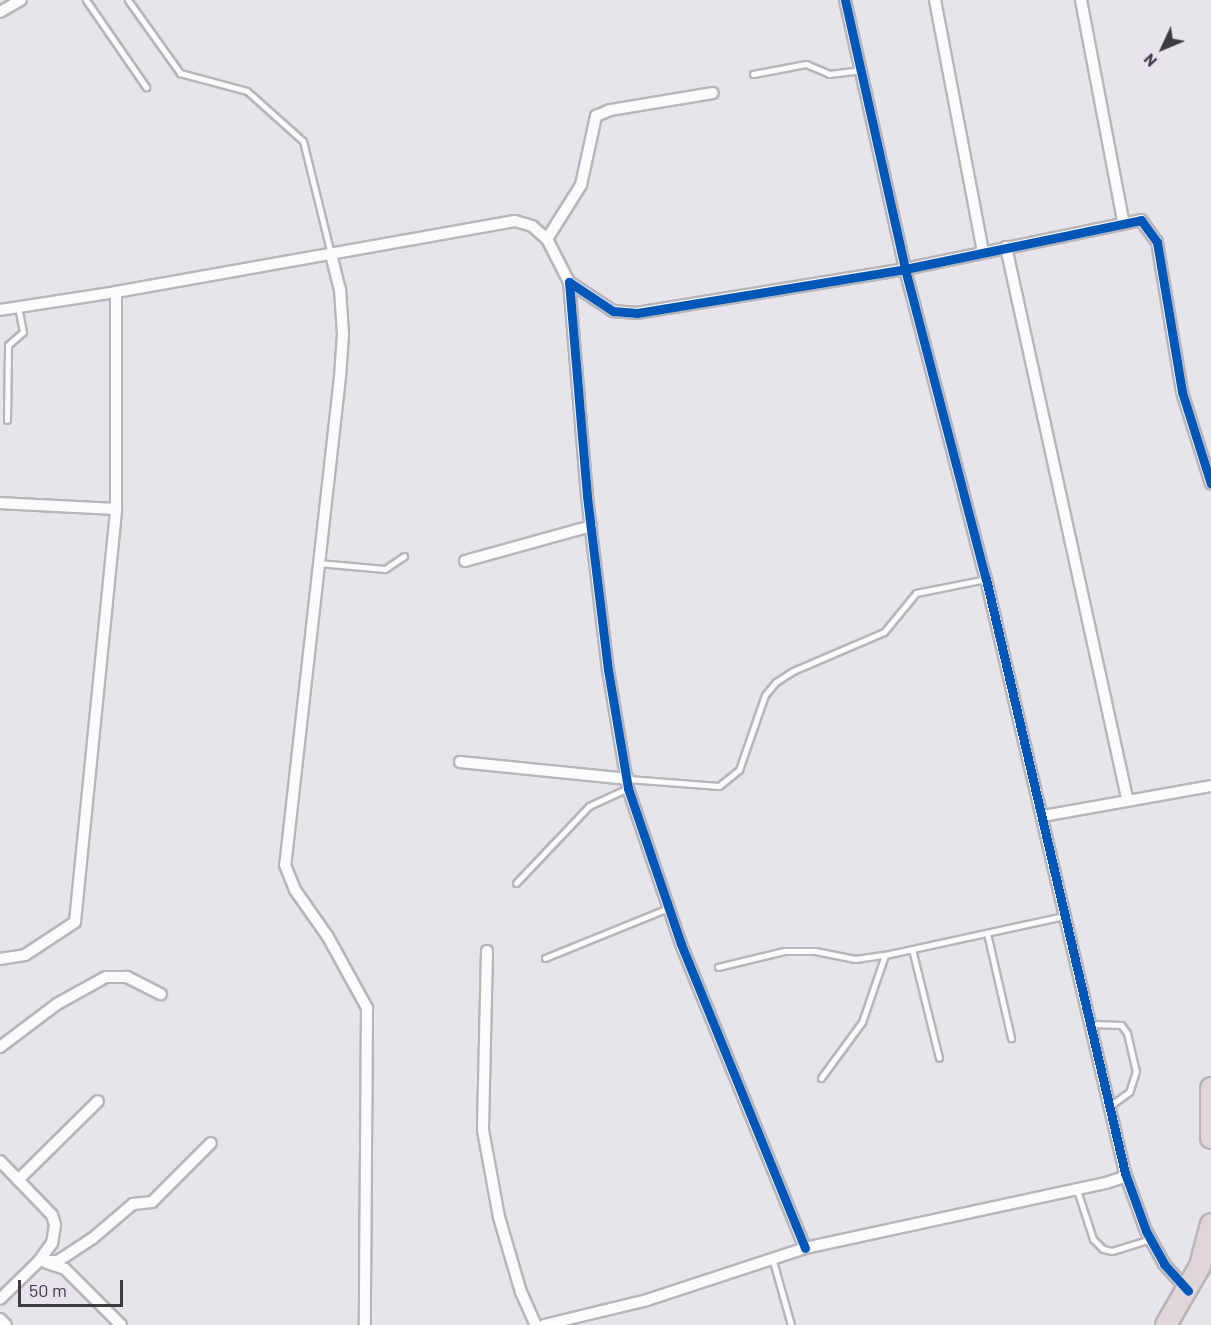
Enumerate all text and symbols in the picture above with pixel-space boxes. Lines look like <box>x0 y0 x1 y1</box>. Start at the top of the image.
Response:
north arrow <box>1133 18 1193 78</box>
text: N <box>1139 50 1160 71</box>
scale bar <box>21 1268 126 1306</box>
text: 50 m <box>29 1279 67 1301</box>

